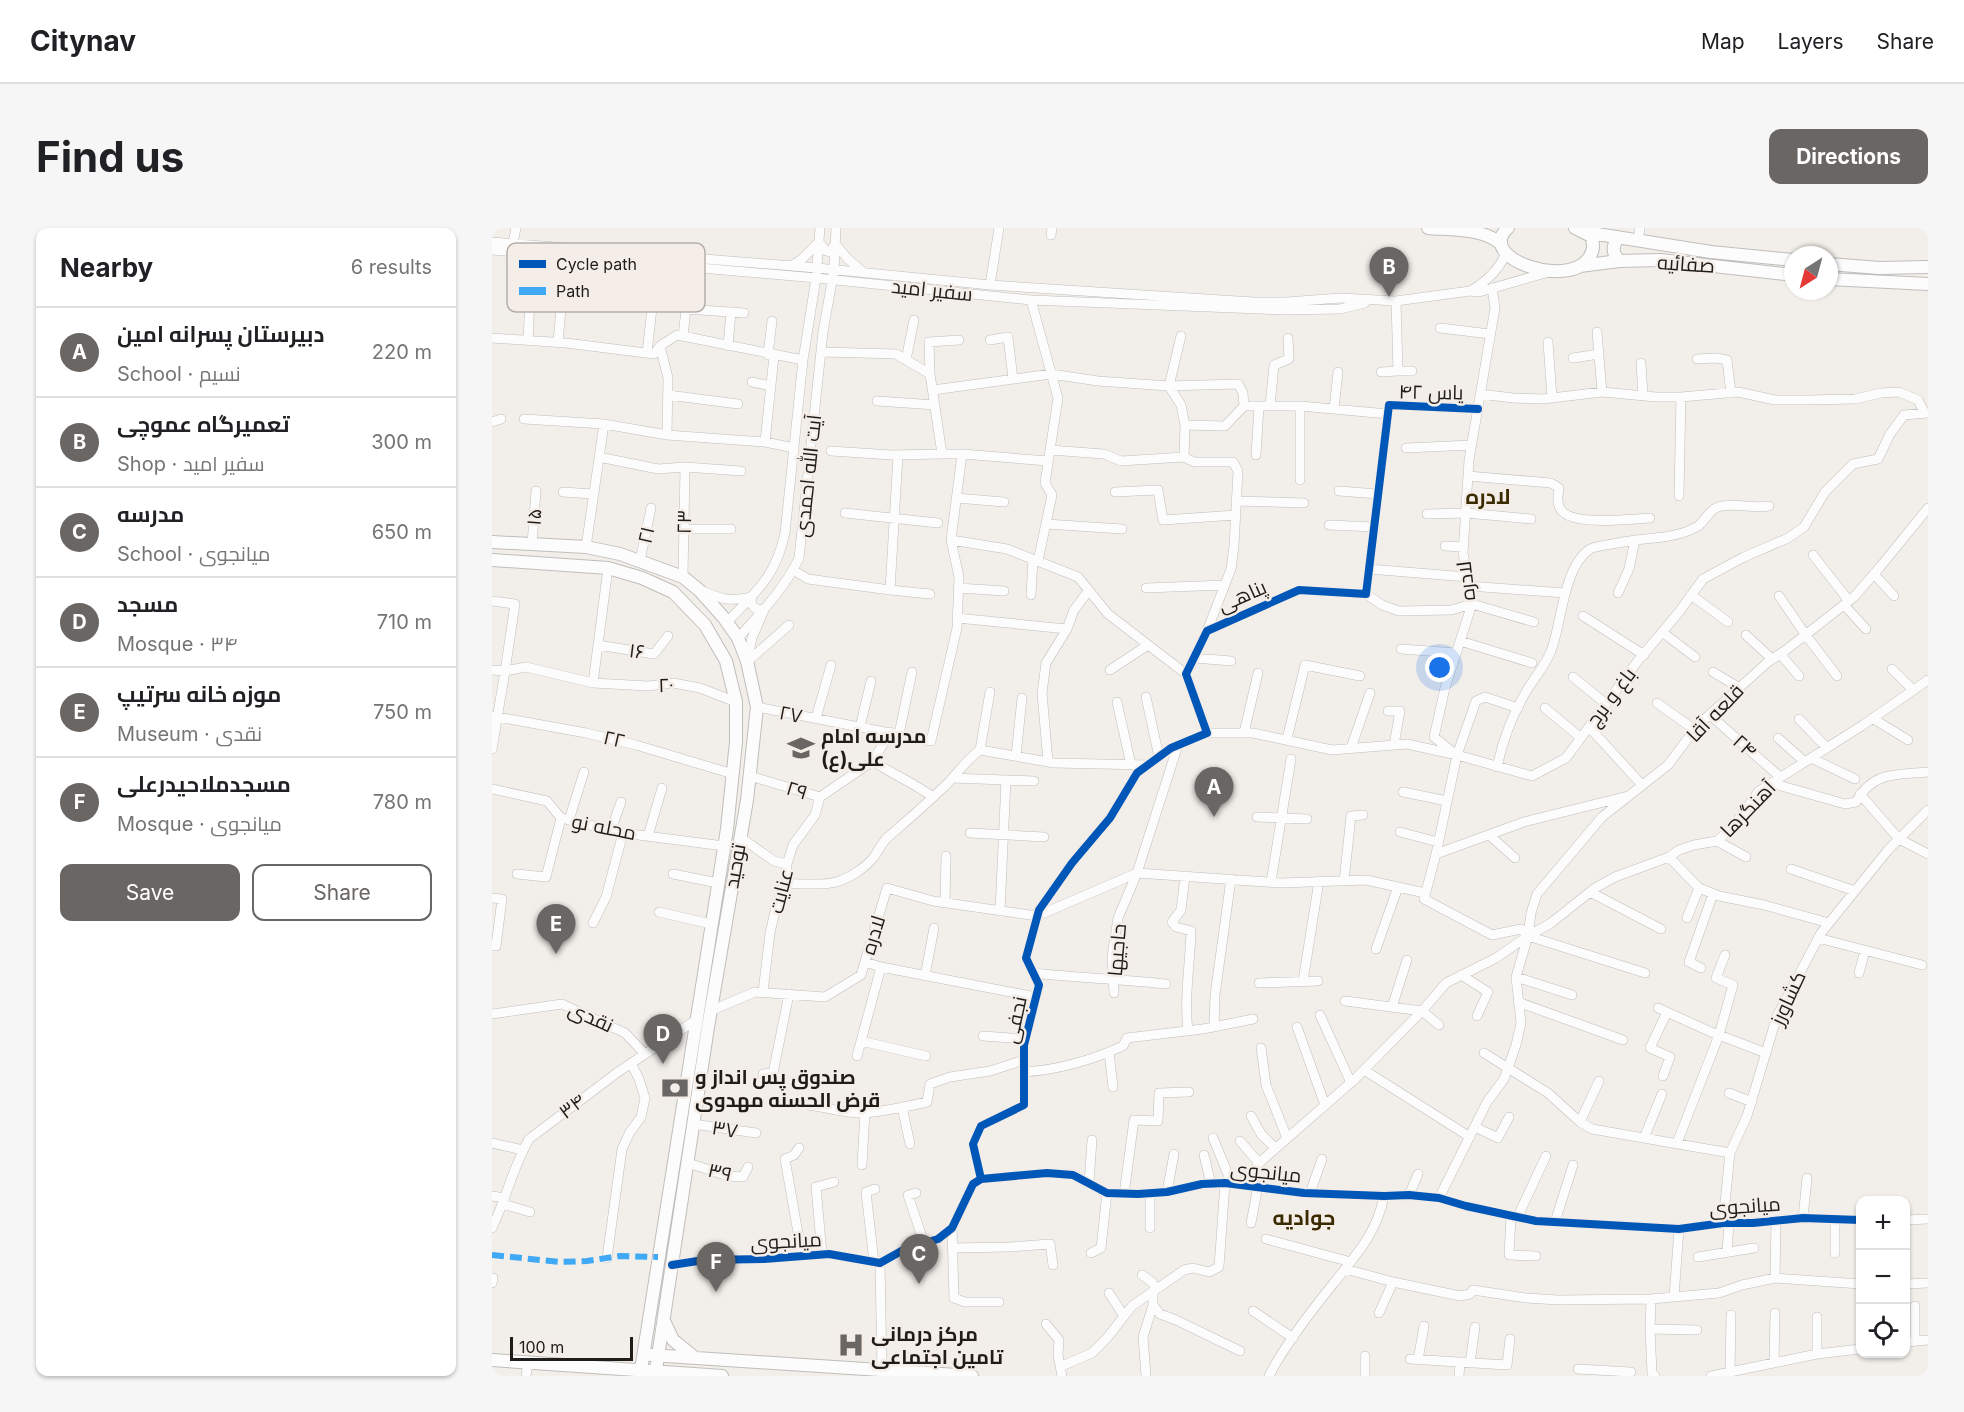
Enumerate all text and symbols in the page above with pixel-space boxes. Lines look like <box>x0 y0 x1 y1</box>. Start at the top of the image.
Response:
text: Citynav <box>30 24 136 58</box>
text: Map <box>1701 29 1745 54</box>
text: Layers <box>1778 29 1844 54</box>
text: Share <box>1877 29 1934 54</box>
button: Directions <box>1769 129 1928 184</box>
text: Find us <box>36 131 184 182</box>
legend <box>507 243 705 312</box>
north arrow <box>1784 246 1838 300</box>
pin: B <box>1370 248 1408 297</box>
street label: صفائیه <box>1656 250 1716 278</box>
text: Nearby <box>60 252 153 283</box>
text: Cycle path <box>556 254 637 274</box>
text: 6 results <box>351 255 432 279</box>
street label: سفیر امید <box>890 274 974 306</box>
text: Path <box>556 281 590 301</box>
text: دبیرستان پسرانه امین <box>117 321 324 347</box>
text: A <box>72 340 87 364</box>
text: 220 m <box>372 340 432 364</box>
text: School · نسیم <box>117 362 241 386</box>
street label: یاس ۴۲ <box>1398 379 1464 406</box>
text: تعمیرگاه عموچی <box>117 411 290 437</box>
street label: آیت الله احمدی <box>789 413 827 539</box>
text: B <box>73 430 86 454</box>
text: 300 m <box>371 430 432 454</box>
text: Shop · سفیر امید <box>117 452 265 476</box>
district label: لادره <box>1466 484 1510 509</box>
text: مدرسه <box>117 501 184 527</box>
street label: ۱۵ <box>521 508 547 526</box>
street label: ۲۳ <box>672 510 696 534</box>
text: C <box>72 520 87 544</box>
text: 650 m <box>372 520 432 544</box>
street label: ۲۱ <box>632 524 660 546</box>
text: School · میانجوی <box>117 542 270 566</box>
street label: لادره <box>1452 560 1480 602</box>
street label: پناهی <box>1214 574 1271 618</box>
text: مسجد <box>117 591 178 617</box>
text: D <box>72 610 87 634</box>
text: 710 m <box>377 610 432 634</box>
text: Mosque · ۳۴ <box>117 632 237 656</box>
street label: ۱۶ <box>628 638 646 664</box>
your location <box>1425 653 1454 682</box>
street label: باغ و برج <box>1581 663 1642 732</box>
street label: ۲۰ <box>658 673 674 697</box>
street label: قلعه آقا <box>1681 679 1749 747</box>
text: موزه خانه سرتیپ <box>117 681 281 707</box>
text: E <box>73 700 86 724</box>
text: 750 m <box>373 700 432 724</box>
street label: ۲۷ <box>777 700 805 728</box>
text: Museum · نقدی <box>117 722 262 746</box>
place label: مدرسه امام علی(ع) <box>821 724 927 773</box>
street label: ۲۲ <box>601 725 627 753</box>
street label: ۲۴ <box>1728 729 1762 763</box>
school or university icon: مدرسه امام علی(ع) <box>786 733 816 763</box>
pin: A <box>1194 768 1234 817</box>
text: مسجدملاحیدرعلی <box>117 771 291 797</box>
street label: ۲۹ <box>783 775 811 805</box>
street label: آهنگرها <box>1715 775 1781 842</box>
text: F <box>74 790 85 814</box>
text: 780 m <box>373 790 432 814</box>
street label: محله نو <box>570 809 638 845</box>
text: Mosque · میانجوی <box>117 812 282 836</box>
street label: توحید <box>719 841 751 890</box>
button: Save <box>60 864 240 921</box>
button: Share <box>252 864 432 921</box>
street label: عنایت <box>764 866 798 916</box>
pin: E <box>536 904 576 954</box>
street label: لادره <box>856 913 890 957</box>
street label: حاجیها <box>1103 923 1132 978</box>
street label: کشاورز <box>1765 967 1811 1030</box>
street label: نجفی <box>998 994 1033 1046</box>
street label: نقدی <box>564 997 617 1038</box>
pin: D <box>644 1014 682 1064</box>
place label: صندوق پس انداز و قرض الحسنه مهدوی <box>695 1065 880 1113</box>
bank icon: صندوق پس انداز و قرض الحسنه مهدوی <box>660 1073 690 1103</box>
street label: ۳۴ <box>554 1088 590 1124</box>
street label: ۳۷ <box>710 1115 740 1143</box>
street label: میانجوی <box>1229 1156 1303 1189</box>
street label: ۳۹ <box>706 1158 734 1186</box>
street label: میانجوی <box>1709 1192 1782 1221</box>
map controls <box>1856 1196 1910 1358</box>
button: + <box>1856 1196 1910 1250</box>
district label: جوادیه <box>1273 1205 1335 1231</box>
street label: میانجوی <box>750 1227 822 1256</box>
pin: C <box>900 1234 938 1284</box>
pin: F <box>696 1242 736 1292</box>
button: − <box>1856 1250 1910 1304</box>
button: locate <box>1856 1304 1910 1358</box>
place label: مرکز درمانی تامین اجتماعی <box>871 1322 1004 1369</box>
hospital icon: مرکز درمانی تامین اجتماعی <box>836 1330 866 1360</box>
scale bar <box>510 1334 633 1362</box>
text: 100 m <box>519 1337 564 1357</box>

